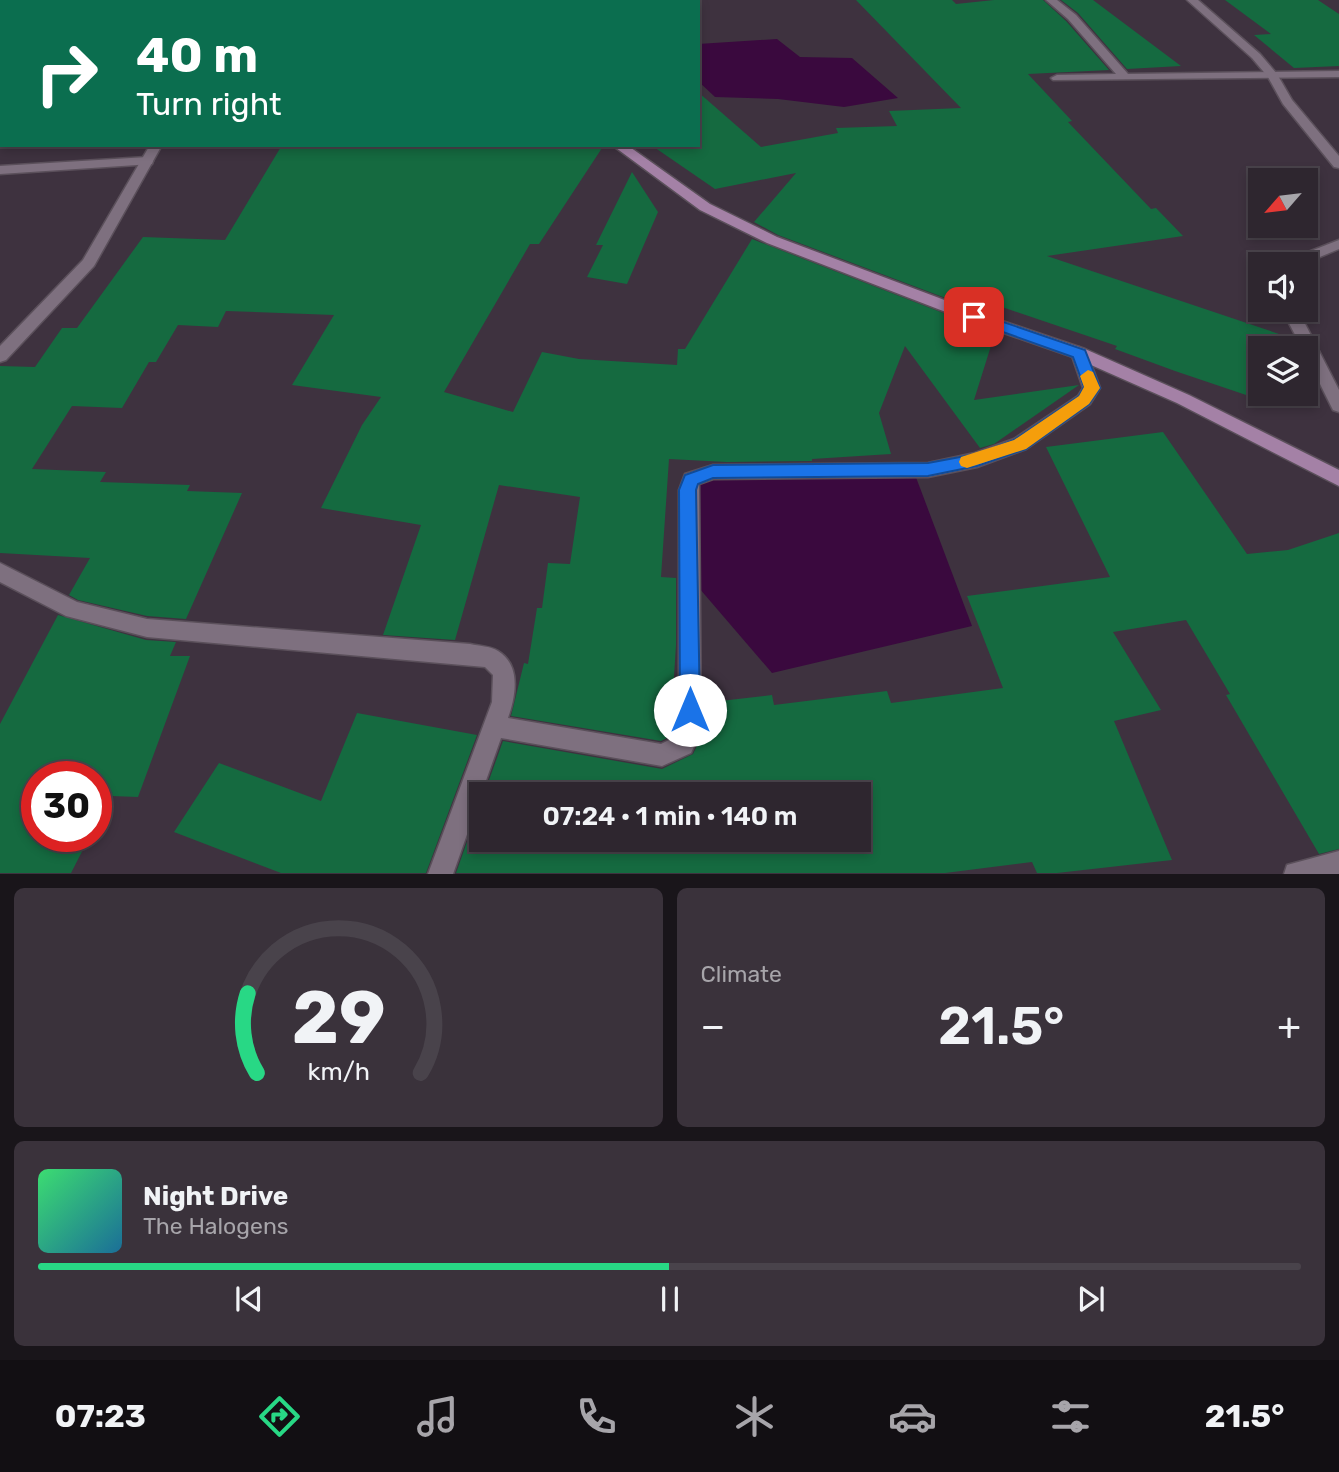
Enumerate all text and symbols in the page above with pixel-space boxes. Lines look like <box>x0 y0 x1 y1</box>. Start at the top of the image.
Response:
text: 40 m <box>136 26 258 84</box>
icon: right <box>21 28 112 119</box>
text: Turn right <box>136 85 281 123</box>
north arrow <box>1248 168 1318 238</box>
map controls <box>1248 168 1318 406</box>
button: sound <box>1248 252 1318 322</box>
pin <box>944 287 1004 347</box>
icon: arrive <box>955 298 993 336</box>
button: layers <box>1248 336 1318 406</box>
position arrow <box>653 673 727 747</box>
speed limit sign: 30 <box>21 761 112 852</box>
text: 07:24 · 1 min · 140 m <box>542 801 798 832</box>
text: Climate <box>701 960 782 988</box>
text: 29 <box>291 976 385 1062</box>
text: 21.5° <box>938 995 1064 1057</box>
text: − <box>701 1003 725 1049</box>
text: + <box>1277 1003 1301 1049</box>
text: km/h <box>307 1057 369 1086</box>
text: Night Drive <box>143 1181 288 1212</box>
text: The Halogens <box>143 1212 289 1240</box>
icon: previous <box>230 1280 268 1318</box>
icon: pause <box>651 1280 689 1318</box>
icon: next <box>1072 1280 1110 1318</box>
icon: directions <box>255 1392 304 1441</box>
icon: music <box>413 1392 462 1441</box>
icon: phone <box>572 1392 621 1441</box>
icon: climate <box>730 1392 779 1441</box>
icon: car <box>888 1392 937 1441</box>
icon: filters <box>1046 1392 1095 1441</box>
text: 07:23 <box>55 1397 146 1435</box>
text: 21.5° <box>1205 1397 1284 1435</box>

